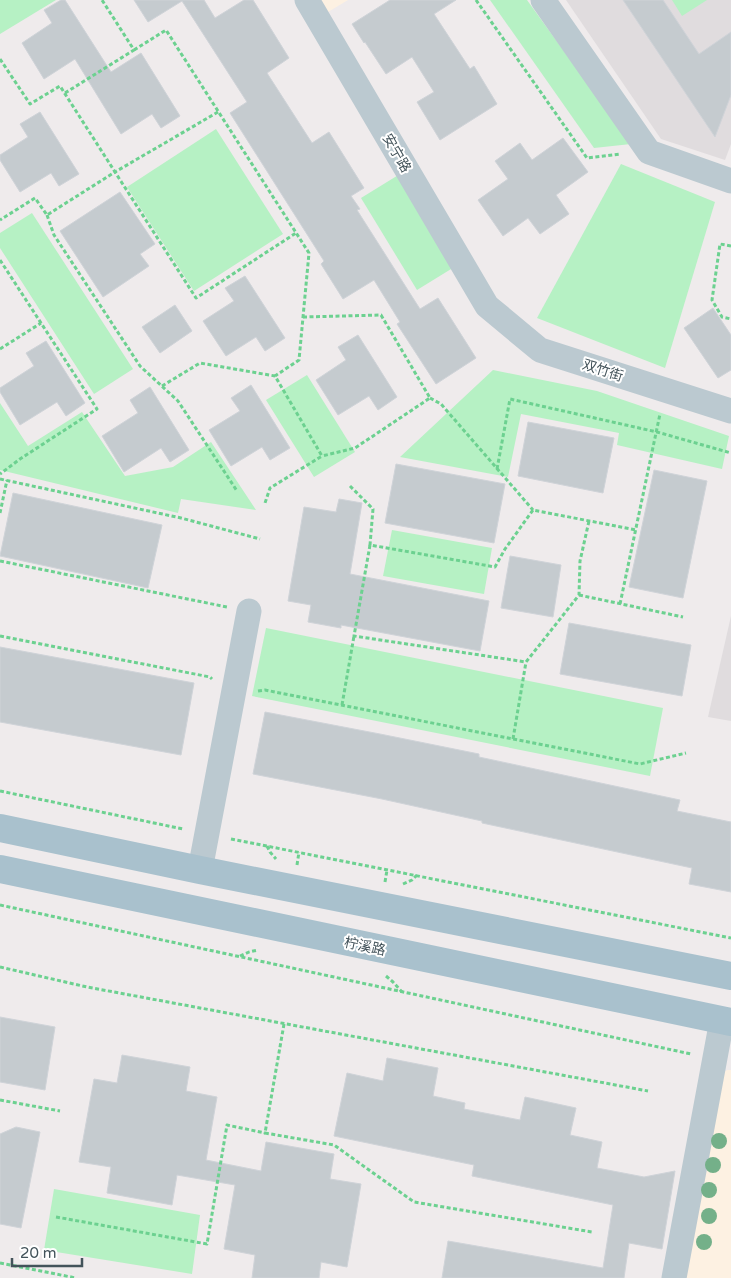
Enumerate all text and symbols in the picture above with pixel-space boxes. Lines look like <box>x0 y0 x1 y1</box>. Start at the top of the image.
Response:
street label: 安宁路 <box>379 131 414 176</box>
street label: 双竹街 <box>580 356 625 385</box>
street label: 柠溪路 <box>343 934 387 959</box>
scale bar <box>12 1236 82 1268</box>
text: 20 m <box>20 1244 57 1262</box>

